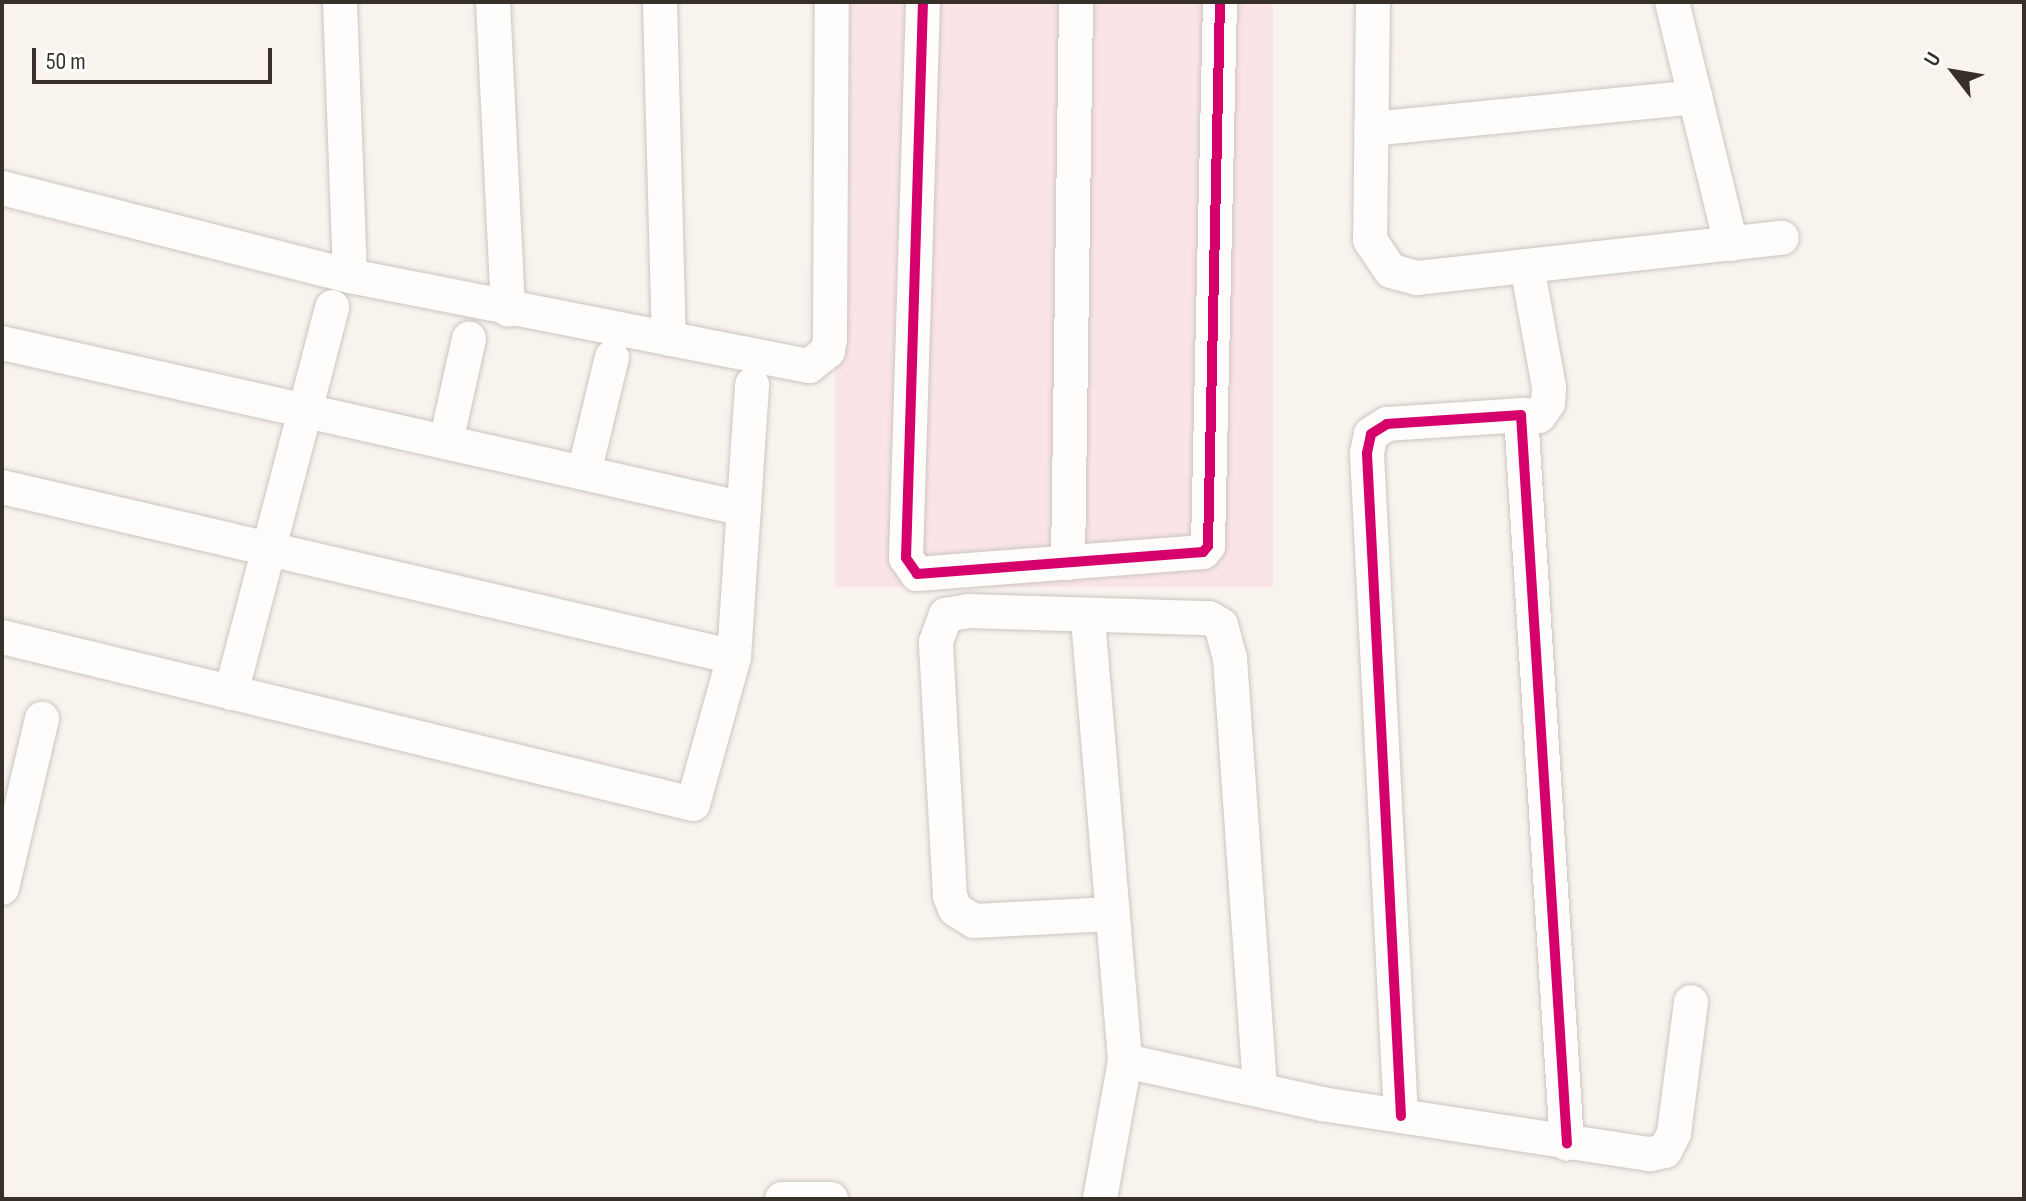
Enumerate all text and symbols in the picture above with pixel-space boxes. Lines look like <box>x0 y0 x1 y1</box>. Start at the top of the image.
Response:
scale bar <box>36 32 276 82</box>
north arrow <box>1914 32 1994 112</box>
text: 50 m <box>46 47 86 76</box>
text: U <box>1918 48 1948 71</box>

